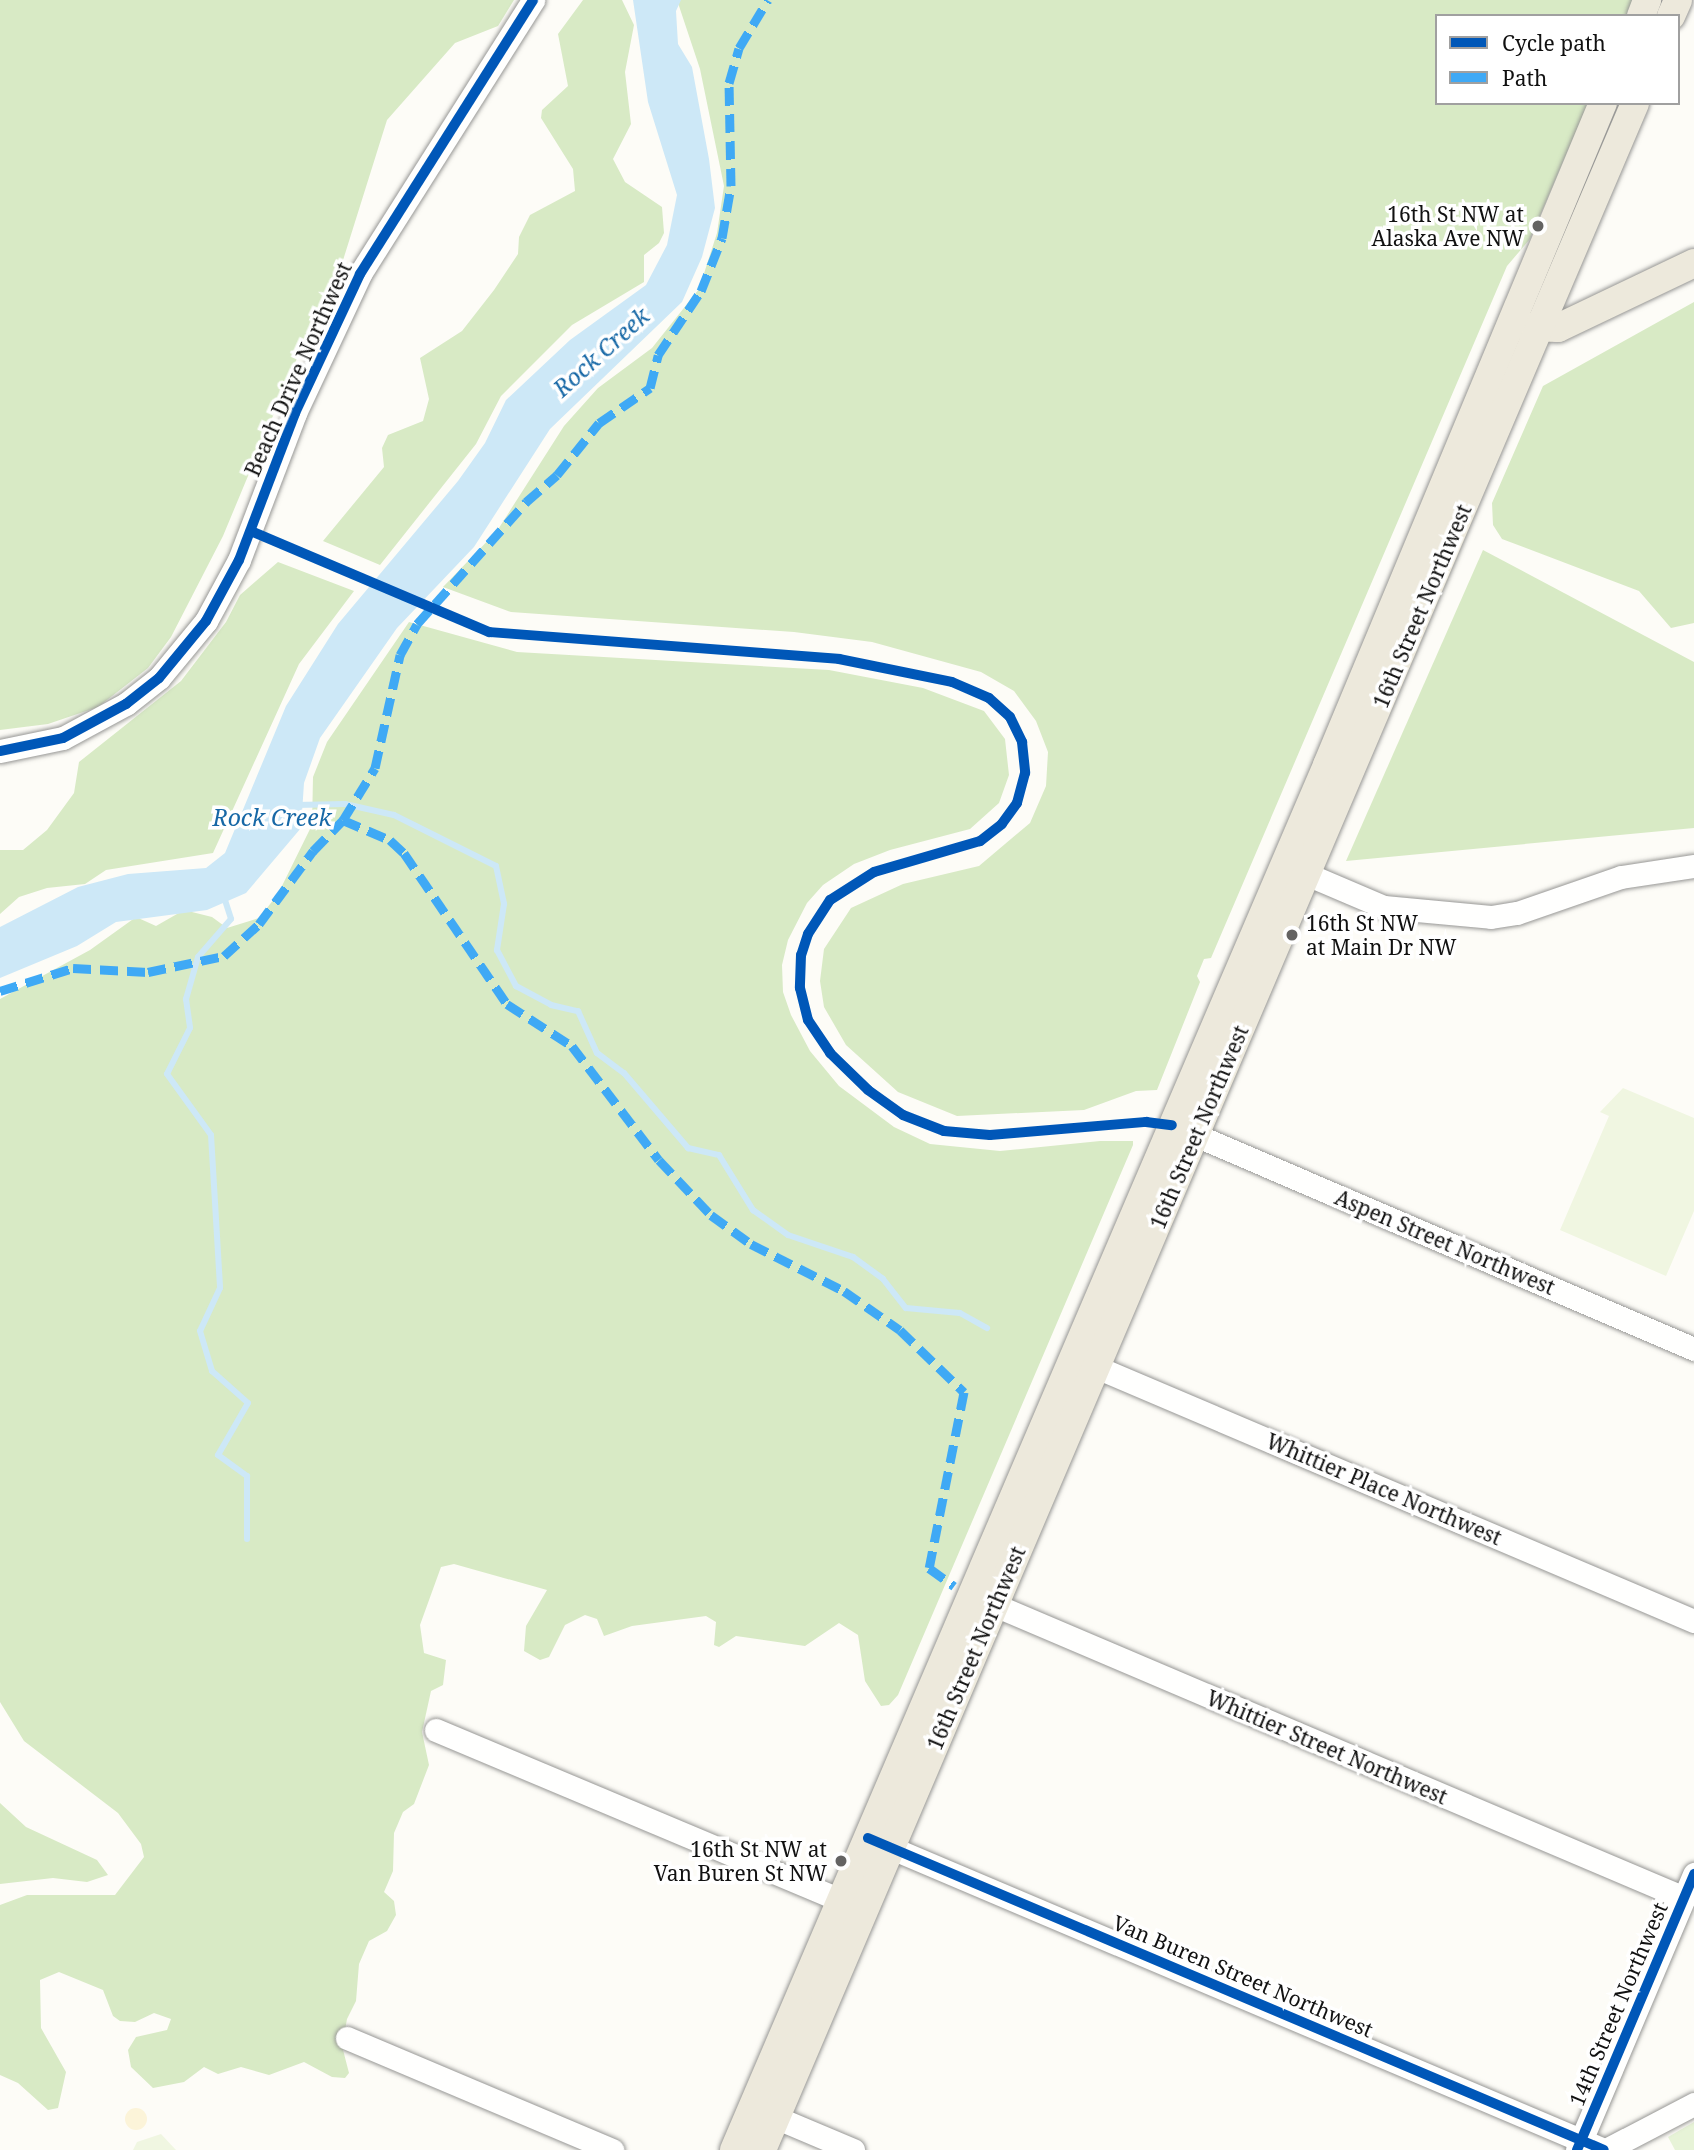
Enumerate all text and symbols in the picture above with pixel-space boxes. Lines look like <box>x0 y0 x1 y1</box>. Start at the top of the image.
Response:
legend <box>1435 14 1680 105</box>
text: Cycle path <box>1502 29 1606 57</box>
text: Path <box>1502 64 1547 92</box>
place label: 16th St NW at Alaska Ave NW <box>1371 201 1524 251</box>
marker: 16th St NW at Alaska Ave NW <box>1530 218 1546 234</box>
street label: Beach Drive Northwest <box>239 258 357 480</box>
water label: Rock Creek <box>547 302 655 402</box>
street label: 16th Street Northwest <box>1368 500 1476 712</box>
water label: Rock Creek <box>212 803 332 831</box>
place label: 16th St NW at Main Dr NW <box>1306 910 1457 960</box>
marker: 16th St NW at Main Dr NW <box>1284 927 1300 943</box>
street label: 16th Street Northwest <box>1145 1021 1253 1233</box>
street label: Aspen Street Northwest <box>1331 1184 1559 1300</box>
street label: Whittier Place Northwest <box>1263 1428 1505 1550</box>
street label: 16th Street Northwest <box>922 1542 1030 1754</box>
street label: Whittier Street Northwest <box>1203 1685 1451 1809</box>
place label: 16th St NW at Van Buren St NW <box>654 1836 827 1886</box>
marker: 16th St NW at Van Buren St NW <box>833 1853 849 1869</box>
street label: 14th Street Northwest <box>1564 1898 1672 2110</box>
street label: Van Buren Street Northwest <box>1109 1910 1377 2042</box>

